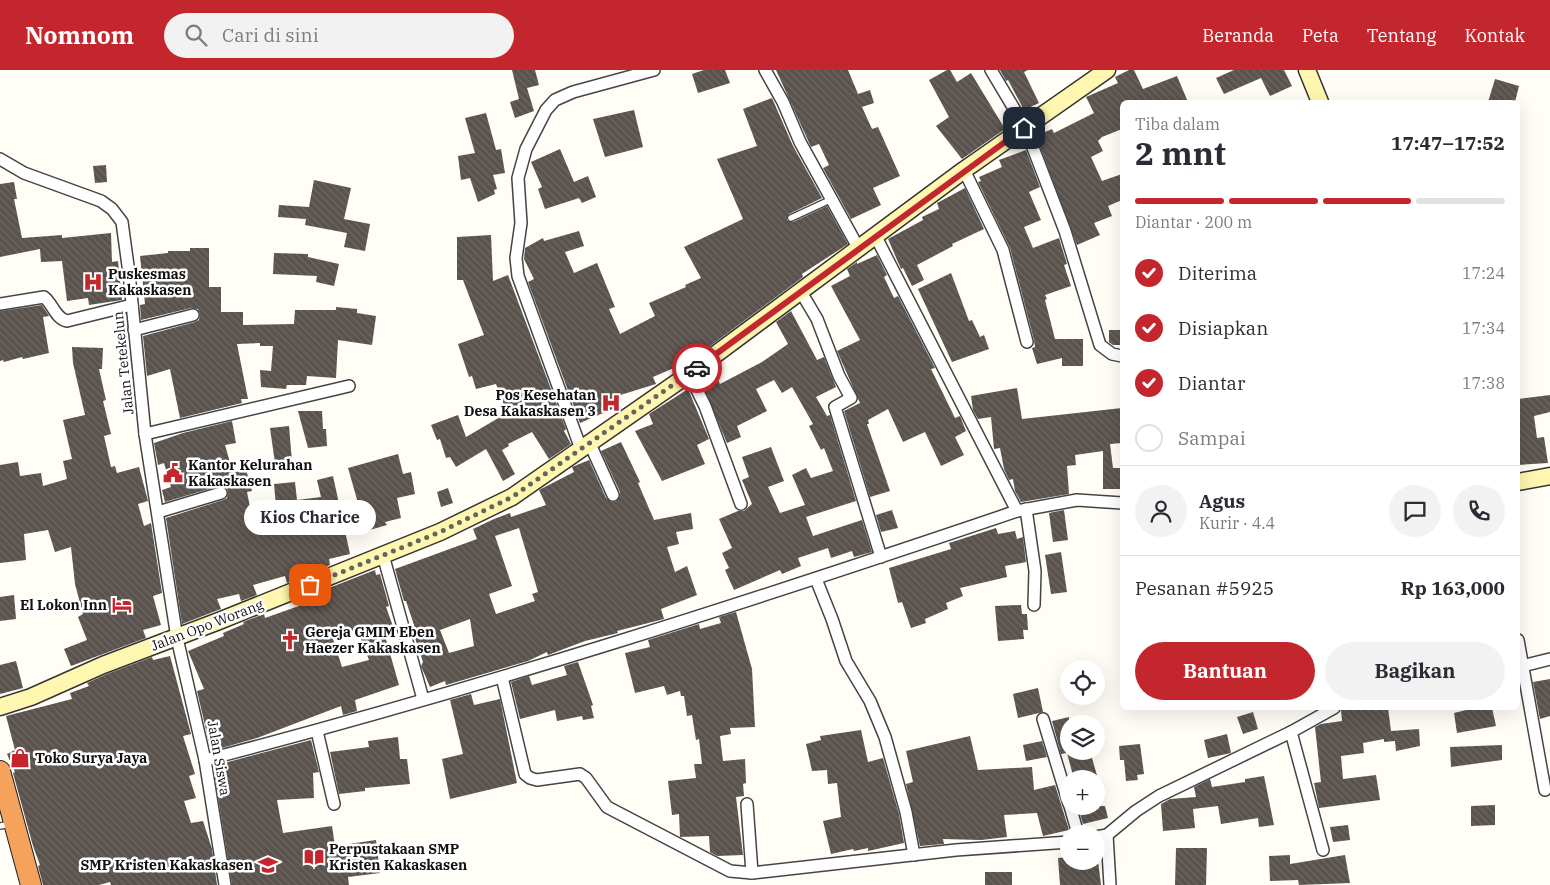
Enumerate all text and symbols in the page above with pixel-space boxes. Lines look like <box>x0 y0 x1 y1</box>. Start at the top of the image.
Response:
search box <box>164 13 514 58</box>
text: Nomnom <box>25 19 134 51</box>
icon: search <box>182 21 210 49</box>
text: Cari di sini <box>222 23 319 47</box>
text: Beranda <box>1202 24 1274 47</box>
text: Peta <box>1302 24 1339 47</box>
text: Tentang <box>1367 24 1436 47</box>
text: Kontak <box>1464 24 1525 47</box>
pin <box>1003 107 1045 149</box>
icon: home <box>1010 114 1038 142</box>
text: Tiba dalam <box>1135 114 1220 134</box>
text: 17:47–17:52 <box>1391 131 1505 155</box>
text: 2 mnt <box>1135 132 1226 174</box>
text: Diantar · 200 m <box>1135 212 1252 232</box>
icon: check <box>1135 259 1163 287</box>
text: Diterima <box>1178 261 1257 285</box>
text: 17:24 <box>1462 263 1505 283</box>
place label: Puskesmas Kakaskasen <box>108 265 191 299</box>
hospital icon: Puskesmas Kakaskasen <box>82 271 104 293</box>
street label: Jalan Tetekelun <box>109 310 137 416</box>
icon: check <box>1135 314 1163 342</box>
text: Disiapkan <box>1178 316 1268 340</box>
text: 17:34 <box>1462 318 1505 338</box>
courier <box>672 343 722 393</box>
icon: car <box>683 354 711 382</box>
icon: check <box>1135 369 1163 397</box>
text: Diantar <box>1178 371 1245 395</box>
text: 17:38 <box>1462 373 1505 393</box>
place label: Pos Kesehatan Desa Kakaskasen 3 <box>464 386 596 420</box>
hospital icon: Pos Kesehatan Desa Kakaskasen 3 <box>600 392 622 414</box>
text: Sampai <box>1178 426 1246 450</box>
place label: Kantor Kelurahan Kakaskasen <box>188 456 313 490</box>
public building icon: Kantor Kelurahan Kakaskasen <box>162 462 184 484</box>
button: person <box>1135 485 1187 537</box>
button: chat <box>1389 485 1441 537</box>
button: phone <box>1453 485 1505 537</box>
text: Agus <box>1199 489 1245 513</box>
callout: Kios Charice <box>244 500 376 535</box>
text: Kios Charice <box>260 507 360 527</box>
text: Kurir · 4.4 <box>1199 513 1275 533</box>
pin <box>289 564 331 606</box>
icon: bag <box>296 571 324 599</box>
text: Pesanan #5925 <box>1135 576 1274 600</box>
text: Rp 163,000 <box>1401 576 1505 600</box>
hotel icon: El Lokon Inn <box>111 594 133 616</box>
street label: Jalan Opo Worang <box>148 595 266 655</box>
place label: El Lokon Inn <box>20 596 107 614</box>
place label: Gereja GMIM Eben Haezer Kakaskasen <box>305 623 441 657</box>
church icon: Gereja GMIM Eben Haezer Kakaskasen <box>279 629 301 651</box>
button: Bantuan <box>1135 642 1315 700</box>
button: Bagikan <box>1325 642 1505 700</box>
map controls <box>1060 660 1105 870</box>
button: locate <box>1060 660 1105 705</box>
button: layers <box>1060 715 1105 760</box>
street label: Jalan Siswa <box>204 719 235 797</box>
shop icon: Toko Surya Jaya <box>9 747 31 769</box>
place label: Toko Surya Jaya <box>35 749 147 767</box>
button: + <box>1060 770 1105 815</box>
button: − <box>1060 825 1105 870</box>
place label: Perpustakaan SMP Kristen Kakaskasen <box>329 840 467 874</box>
library icon: Perpustakaan SMP Kristen Kakaskasen <box>303 846 325 868</box>
school or university icon: SMP Kristen Kakaskasen <box>257 854 279 876</box>
place label: SMP Kristen Kakaskasen <box>81 856 253 874</box>

